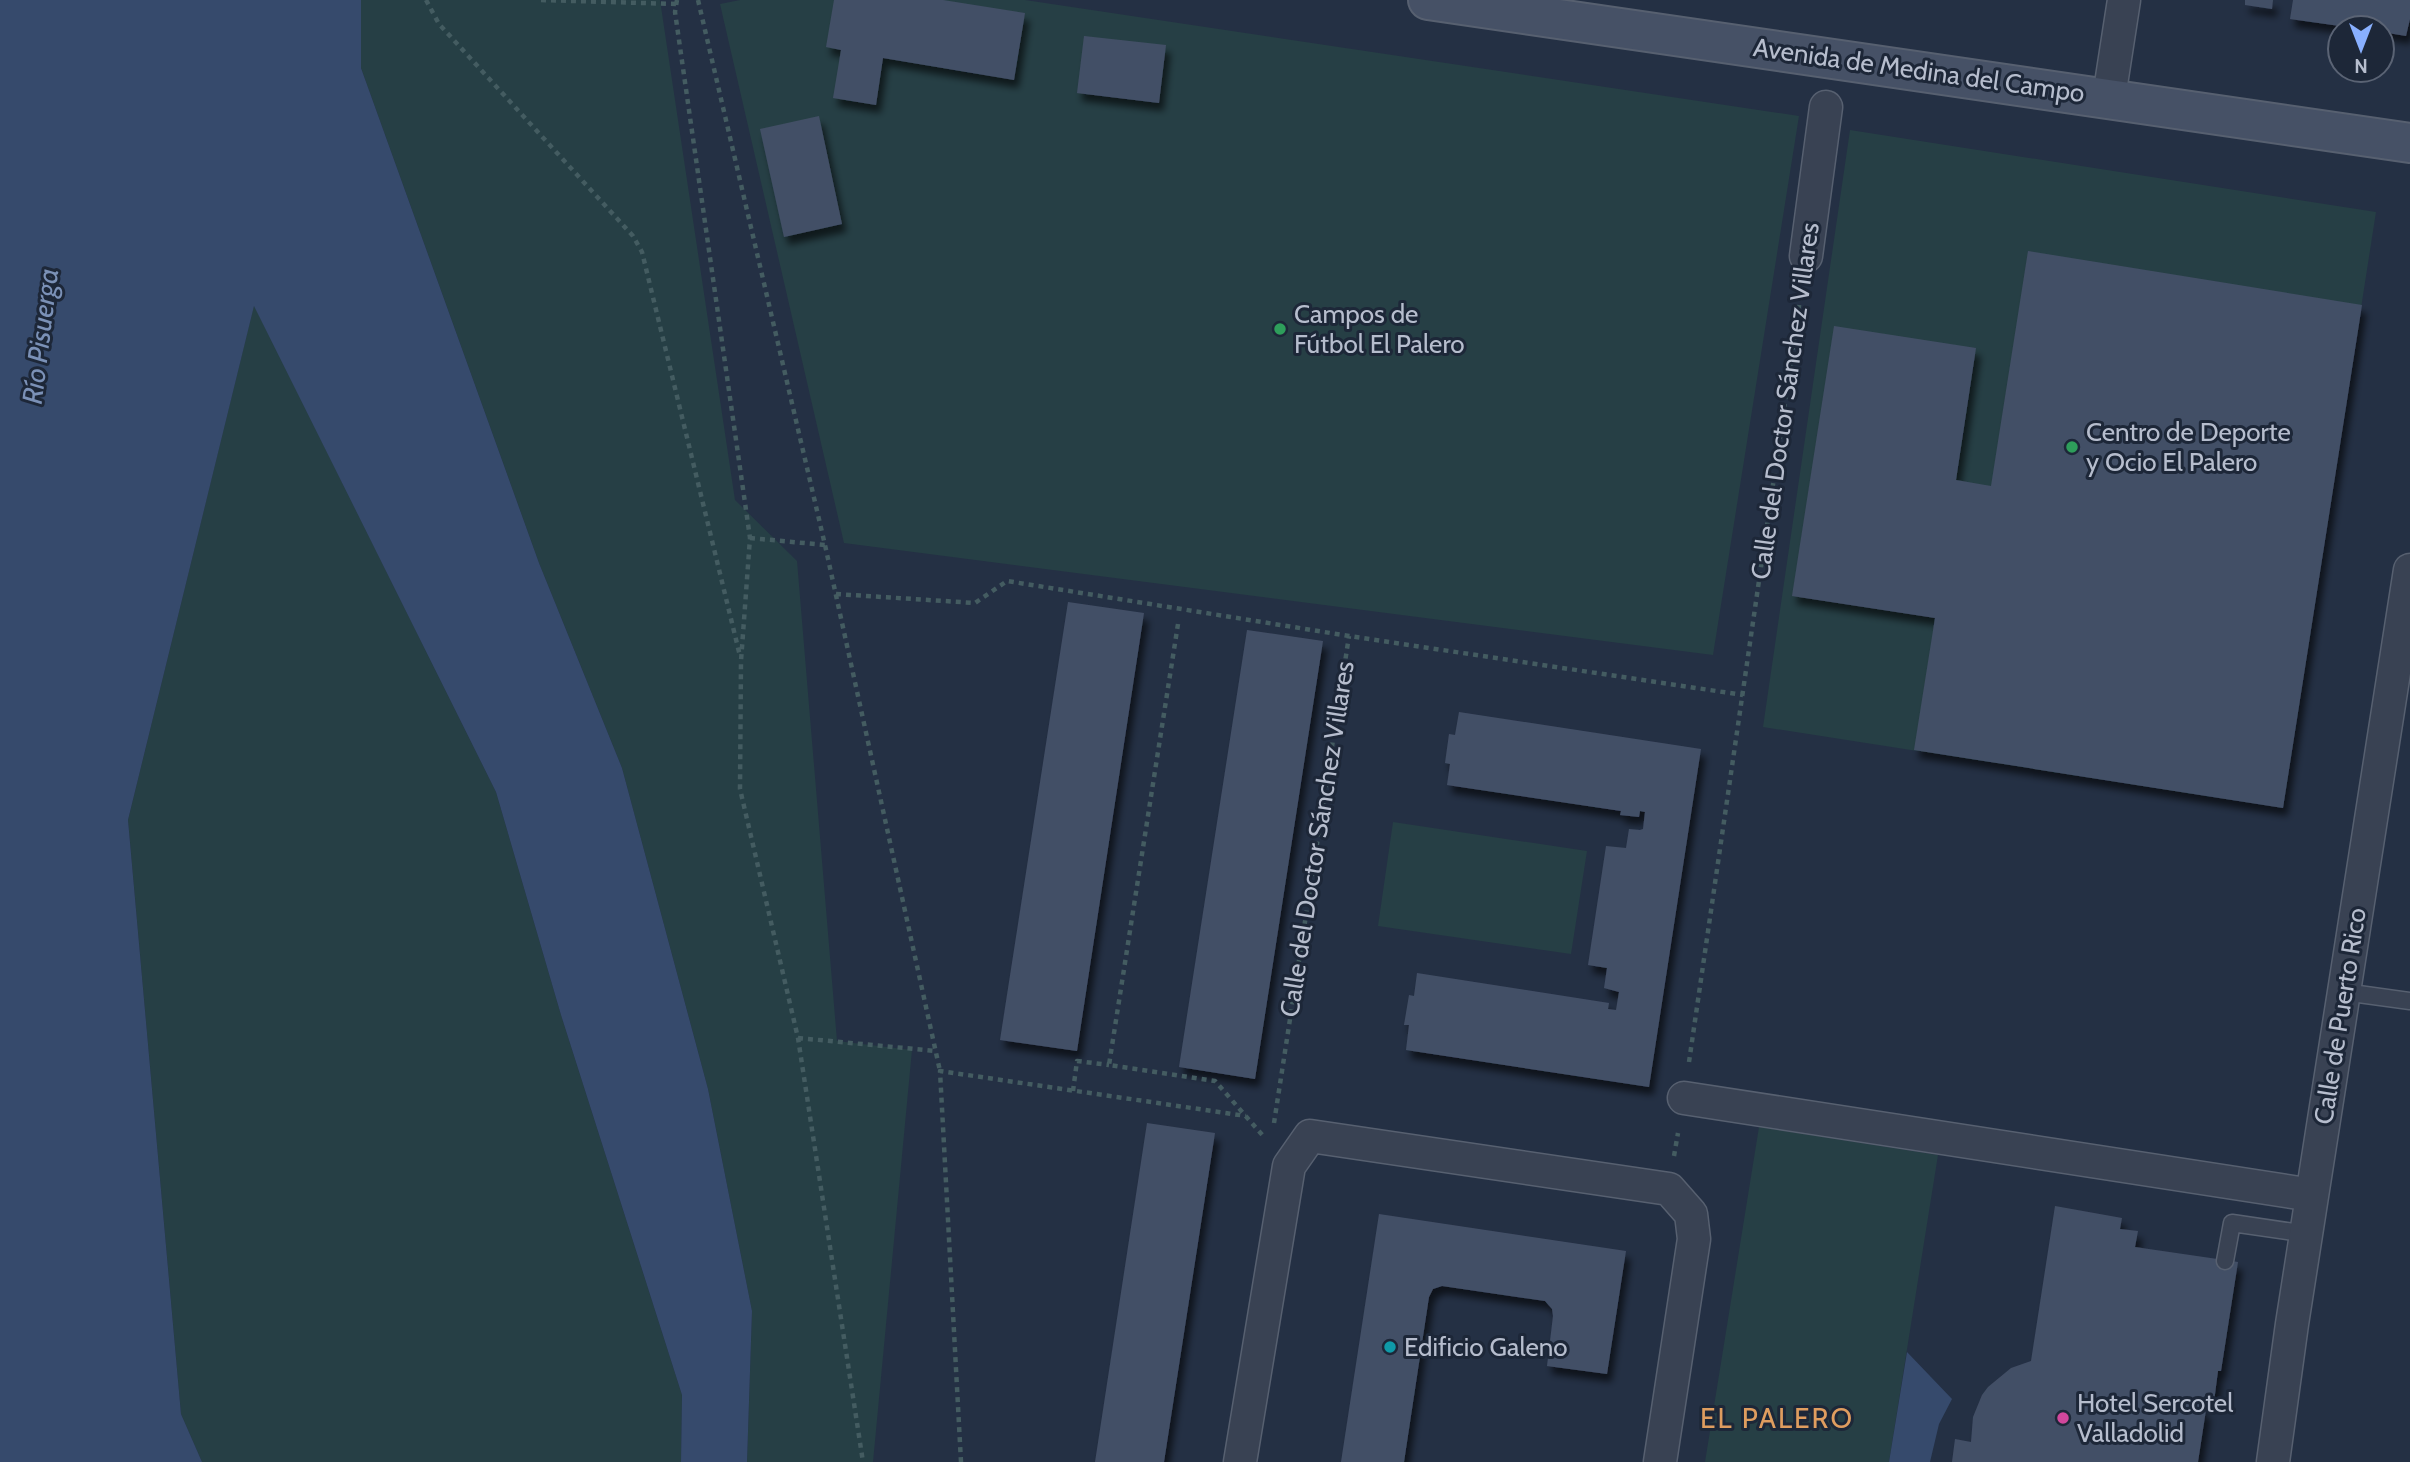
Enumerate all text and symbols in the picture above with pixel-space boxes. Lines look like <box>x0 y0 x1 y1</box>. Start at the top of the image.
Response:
north arrow <box>2326 14 2396 84</box>
street label: Avenida de Medina del Campo <box>1751 31 2087 109</box>
text: N <box>2354 54 2368 77</box>
street label: Calle del Doctor Sánchez Villares <box>1744 220 1826 582</box>
water label: Río Pisuerga <box>15 266 65 406</box>
place label: Campos de Fútbol El Palero <box>1294 298 1465 360</box>
marker: Campos de Fútbol El Palero <box>1272 321 1288 337</box>
place label: Centro de Deporte y Ocio El Palero <box>2086 416 2291 478</box>
marker: Centro de Deporte y Ocio El Palero <box>2064 439 2080 455</box>
street label: Calle del Doctor Sánchez Villares <box>1273 658 1361 1019</box>
street label: Calle de Puerto Rico <box>2307 905 2373 1127</box>
place label: Edificio Galeno <box>1404 1331 1568 1363</box>
marker: Edificio Galeno <box>1382 1339 1398 1355</box>
place label: Hotel Sercotel Valladolid <box>2077 1387 2233 1449</box>
district label: EL PALERO <box>1700 1401 1854 1435</box>
marker: Hotel Sercotel Valladolid <box>2055 1410 2071 1426</box>

